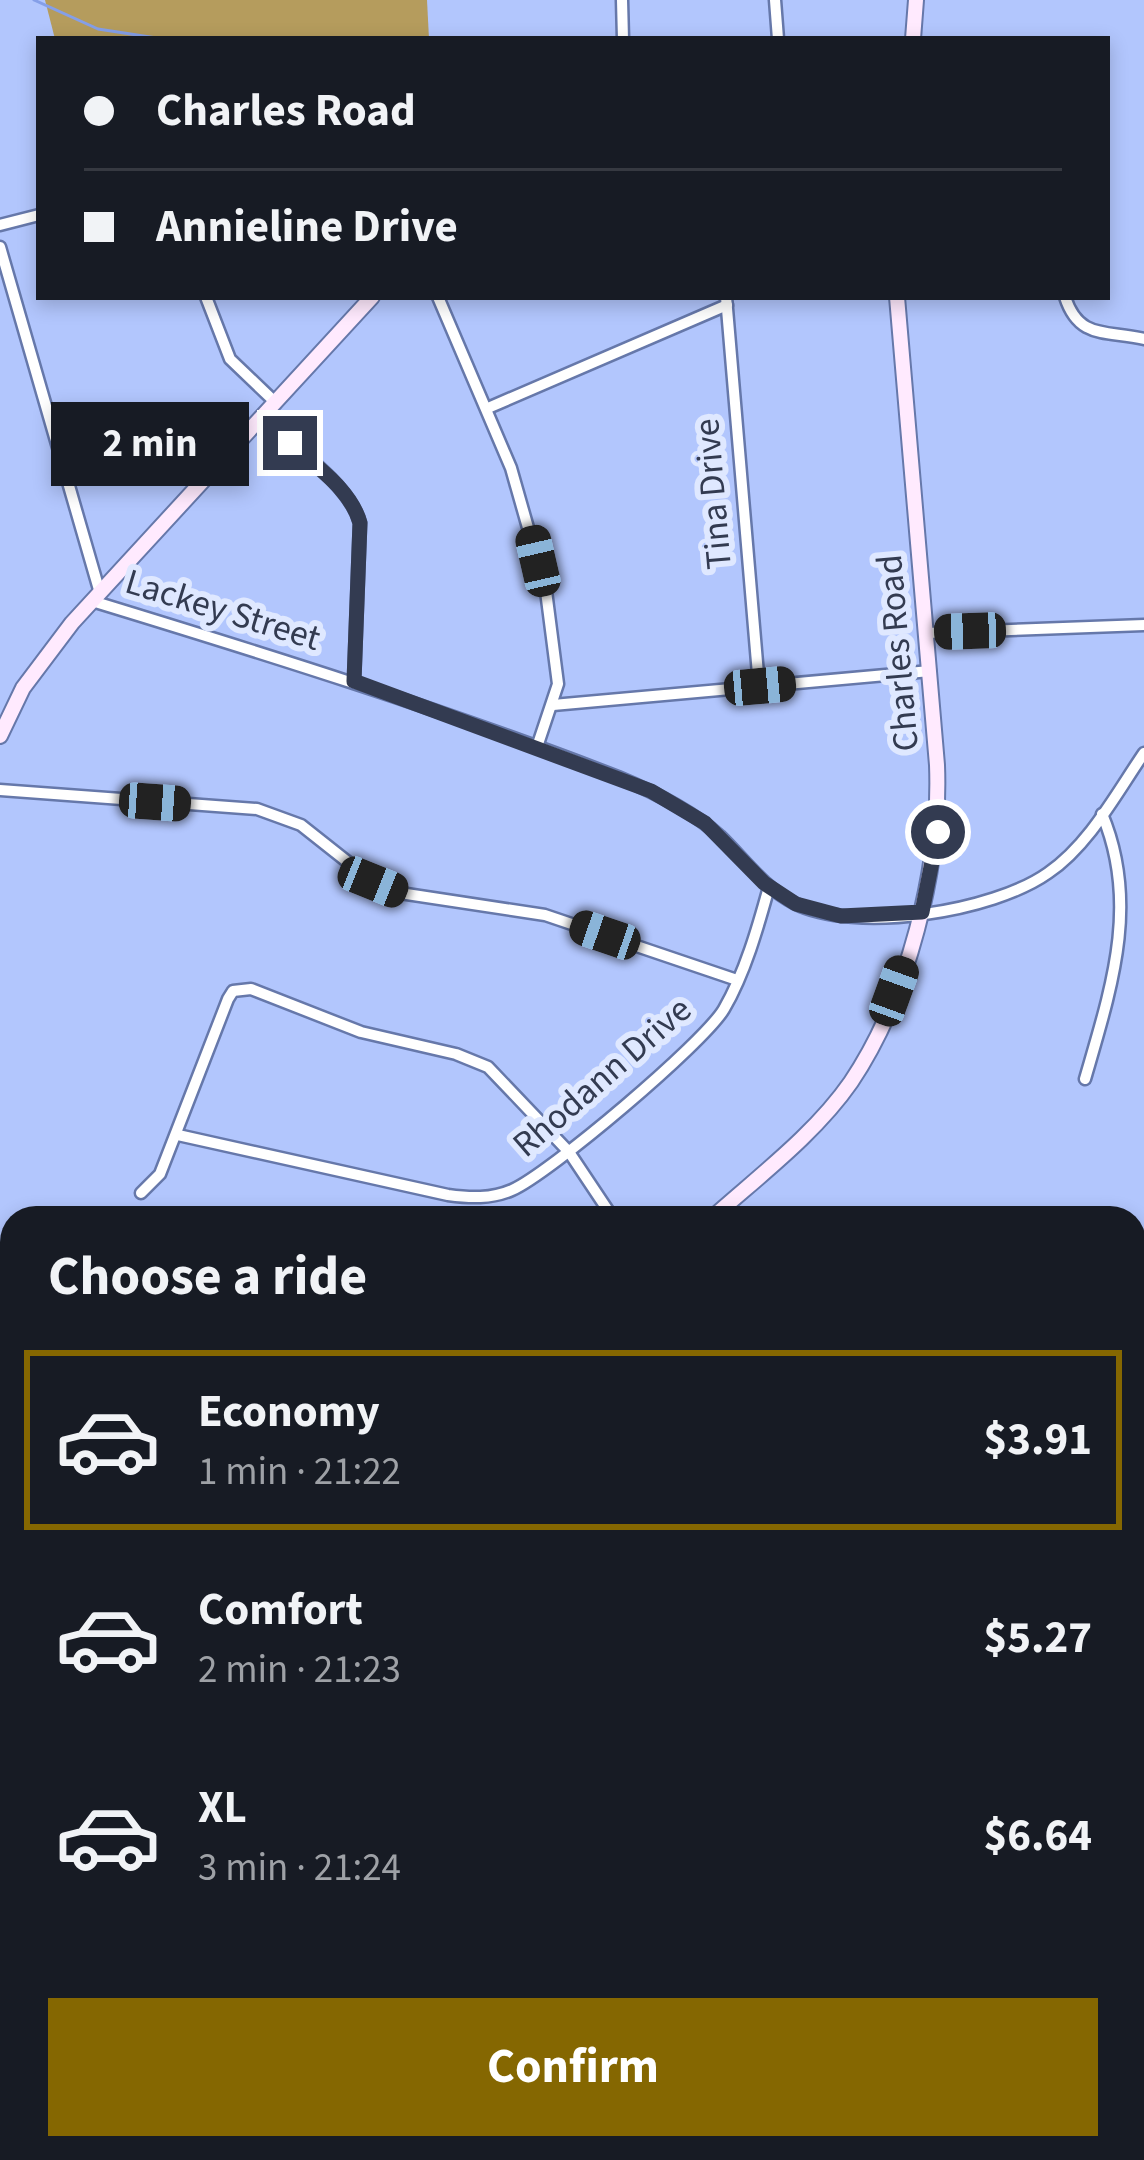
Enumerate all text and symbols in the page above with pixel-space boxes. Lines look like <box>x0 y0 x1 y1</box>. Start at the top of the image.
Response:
text: Charles Road <box>156 79 416 143</box>
text: Annieline Drive <box>156 195 458 259</box>
callout: 2 min <box>50 401 248 485</box>
text: 2 min <box>103 416 197 472</box>
route end <box>263 416 317 470</box>
street label: Tina Drive <box>681 416 745 572</box>
car <box>512 522 564 600</box>
street label: Charles Road <box>864 552 932 754</box>
street label: Lackey Street <box>119 556 327 664</box>
car <box>933 612 1007 650</box>
car <box>723 665 797 707</box>
car <box>118 782 192 822</box>
route start <box>911 805 965 859</box>
car <box>333 852 413 912</box>
car <box>565 906 645 964</box>
car <box>865 951 923 1031</box>
street label: Rhodann Drive <box>501 985 703 1169</box>
text: Choose a ride <box>48 1239 367 1316</box>
text: Economy <box>198 1380 380 1444</box>
icon: car <box>54 1386 162 1494</box>
text: $3.91 <box>983 1408 1092 1472</box>
text: 1 min · 21:22 <box>198 1444 401 1500</box>
text: Comfort <box>198 1578 363 1642</box>
icon: car <box>54 1584 162 1692</box>
text: $5.27 <box>983 1606 1092 1670</box>
text: 2 min · 21:23 <box>198 1642 401 1698</box>
text: XL <box>198 1776 247 1840</box>
icon: car <box>54 1782 162 1890</box>
text: $6.64 <box>983 1804 1092 1868</box>
text: 3 min · 21:24 <box>198 1840 401 1896</box>
button: Confirm <box>48 1998 1098 2136</box>

